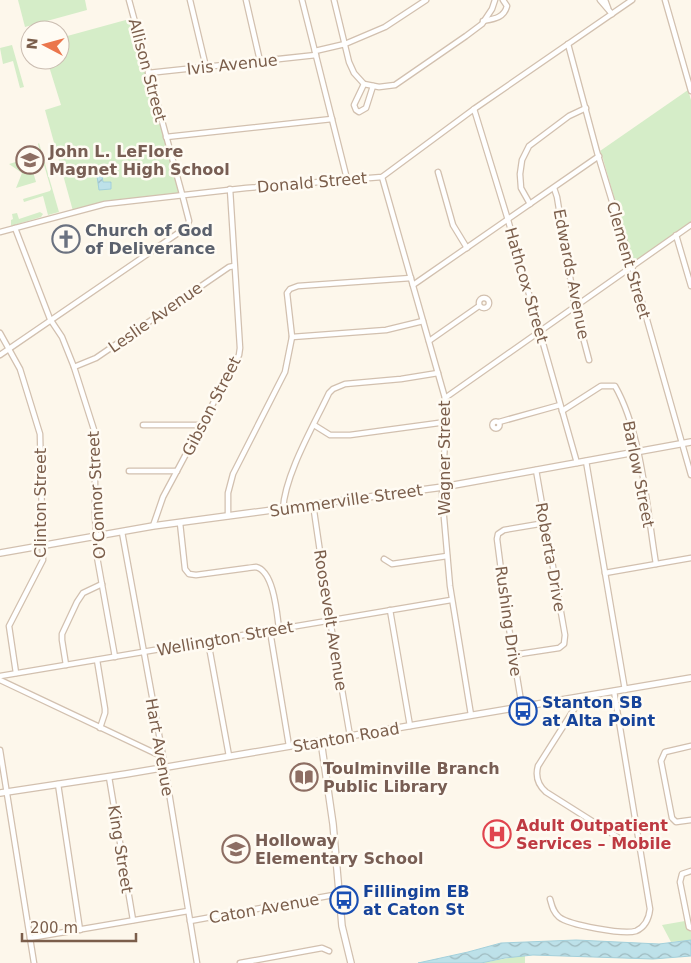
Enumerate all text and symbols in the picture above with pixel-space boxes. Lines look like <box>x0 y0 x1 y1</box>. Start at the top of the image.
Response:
street label: Allison Street <box>125 16 170 124</box>
north arrow <box>20 20 70 70</box>
text: N <box>24 37 41 50</box>
street label: Ivis Avenue <box>186 50 279 79</box>
place label: John L. LeFlore Magnet High School <box>48 142 230 179</box>
school or university icon: John L. LeFlore Magnet High School <box>15 145 45 175</box>
street label: Donald Street <box>256 168 368 197</box>
street label: Clement Street <box>603 199 654 321</box>
street label: Edwards Avenue <box>550 207 593 341</box>
place label: Church of God of Deliverance <box>85 221 215 258</box>
church icon: Church of God of Deliverance <box>51 224 81 254</box>
street label: Hathcox Street <box>501 225 552 345</box>
street label: Leslie Avenue <box>105 278 206 357</box>
street label: Gibson Street <box>178 353 245 459</box>
street label: Wagner Street <box>435 400 454 516</box>
street label: Barlow Street <box>619 419 658 529</box>
street label: O'Connor Street <box>84 430 109 560</box>
street label: Clinton Street <box>31 448 50 558</box>
street label: Summerville Street <box>268 480 424 521</box>
street label: Roberta Drive <box>532 501 569 613</box>
street label: Roosevelt Avenue <box>310 548 351 692</box>
street label: Rushing Drive <box>491 565 526 678</box>
street label: Wellington Street <box>155 617 295 660</box>
place label: Stanton SB at Alta Point <box>542 693 655 730</box>
bus stop icon: Stanton SB at Alta Point <box>508 696 538 726</box>
street label: Hart Avenue <box>142 697 177 798</box>
street label: Stanton Road <box>291 719 401 756</box>
place label: Toulminville Branch Public Library <box>323 759 500 796</box>
library icon: Toulminville Branch Public Library <box>289 762 319 792</box>
street label: King Street <box>104 804 137 894</box>
place label: Adult Outpatient Services – Mobile <box>516 816 672 853</box>
hospital icon: Adult Outpatient Services – Mobile <box>482 819 512 849</box>
place label: Holloway Elementary School <box>255 831 423 868</box>
school or university icon: Holloway Elementary School <box>221 834 251 864</box>
place label: Fillingim EB at Caton St <box>363 882 470 919</box>
bus stop icon: Fillingim EB at Caton St <box>329 885 359 915</box>
street label: Caton Avenue <box>207 889 321 928</box>
scale bar <box>22 910 136 942</box>
text: 200 m <box>30 919 78 937</box>

